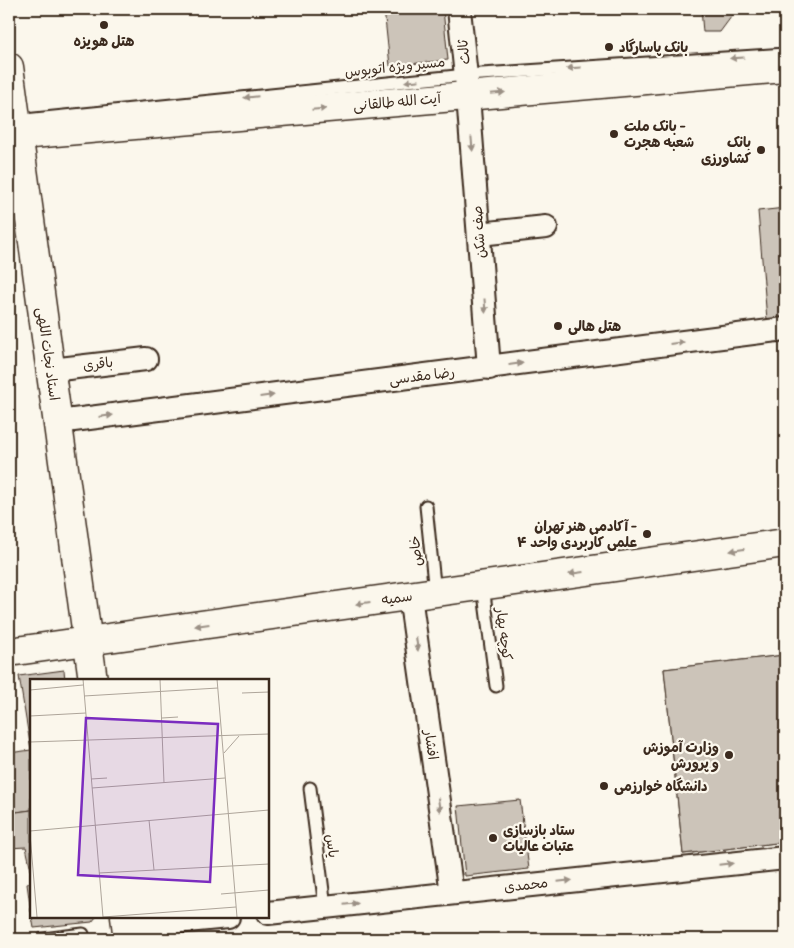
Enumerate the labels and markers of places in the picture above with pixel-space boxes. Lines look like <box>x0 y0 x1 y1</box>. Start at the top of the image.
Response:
marker: هتل هویزه <box>98 19 110 31</box>
place label: هتل هویزه <box>73 33 135 51</box>
place label: بانک پاسارگاد <box>619 38 688 56</box>
marker: بانک پاسارگاد <box>603 41 615 53</box>
place label: بانک ملت - شعبه هجرت <box>624 118 694 151</box>
marker: بانک ملت - شعبه هجرت <box>608 128 620 140</box>
place label: بانک کشاورزی <box>701 134 752 167</box>
marker: بانک کشاورزی <box>755 144 767 156</box>
place label: هتل هالی <box>568 318 621 335</box>
marker: هتل هالی <box>552 320 564 332</box>
place label: آکادمی هنر تهران - علمی کاربردی واحد ۴ <box>517 518 638 551</box>
marker: آکادمی هنر تهران - علمی کاربردی واحد ۴ <box>641 528 653 540</box>
place label: وزارت آموزش و پرورش <box>643 739 719 772</box>
marker: وزارت آموزش و پرورش <box>723 749 735 761</box>
place label: دانشگاه خوارزمی <box>614 777 708 796</box>
marker: دانشگاه خوارزمی <box>598 780 610 792</box>
place label: ستاد بازسازی عتبات عالیات <box>503 822 575 855</box>
marker: ستاد بازسازی عتبات عالیات <box>487 832 499 844</box>

